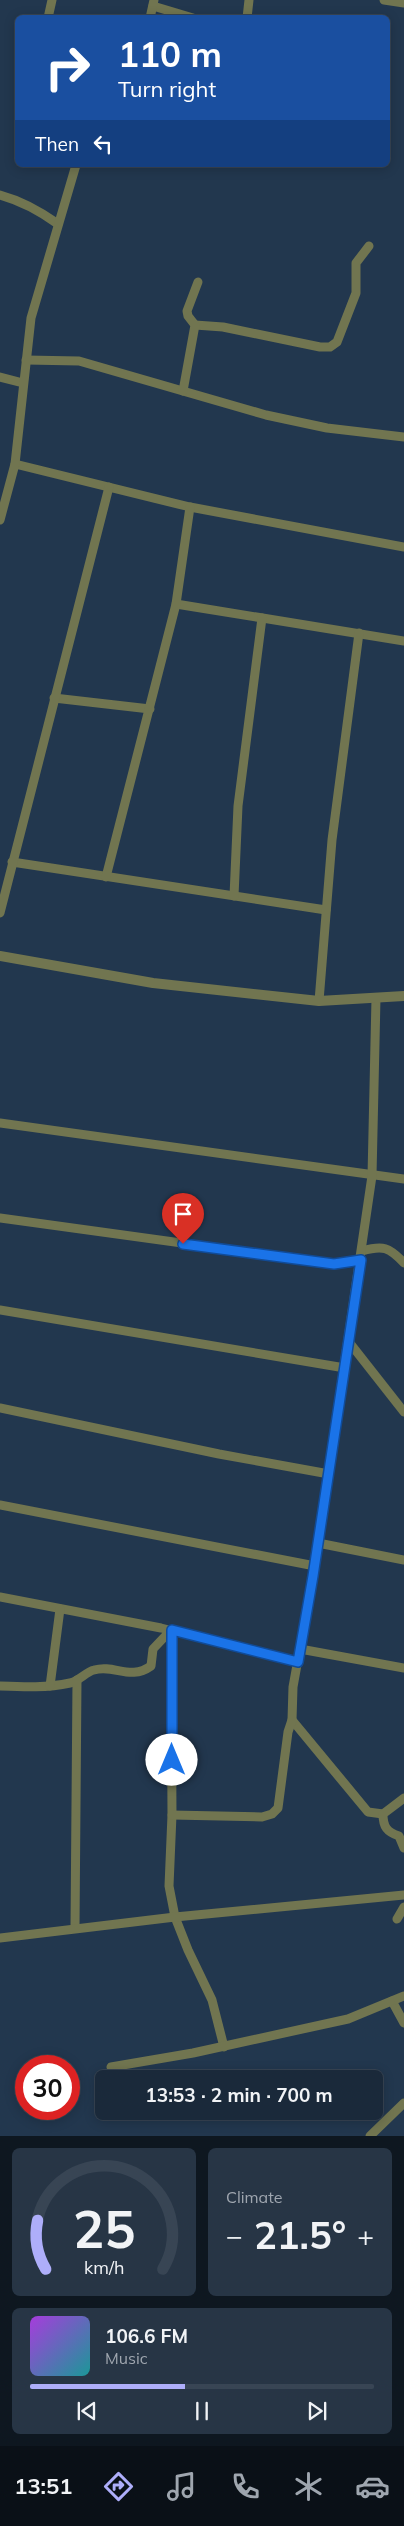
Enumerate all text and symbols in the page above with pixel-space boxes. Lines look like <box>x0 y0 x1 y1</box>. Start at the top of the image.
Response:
text: 110 m <box>118 32 222 76</box>
icon: right <box>35 35 100 100</box>
text: Turn right <box>118 75 216 103</box>
icon: left <box>89 130 117 158</box>
text: Then <box>35 132 79 156</box>
pin <box>162 1193 204 1244</box>
icon: arrive <box>169 1200 197 1228</box>
position arrow <box>145 1733 197 1785</box>
speed limit sign: 30 <box>15 2055 80 2120</box>
text: 13:53 · 2 min · 700 m <box>145 2083 333 2107</box>
text: Climate <box>226 2187 282 2207</box>
text: 25 <box>73 2196 135 2261</box>
text: 21.5° <box>254 2211 346 2259</box>
text: − <box>226 2218 243 2253</box>
text: + <box>357 2218 374 2253</box>
text: km/h <box>84 2256 124 2278</box>
text: 106.6 FM <box>105 2324 188 2348</box>
text: Music <box>105 2348 148 2368</box>
icon: previous <box>73 2397 101 2425</box>
icon: pause <box>188 2397 216 2425</box>
icon: next <box>303 2397 331 2425</box>
icon: directions <box>101 2469 136 2504</box>
icon: music <box>164 2469 199 2504</box>
icon: phone <box>228 2469 263 2504</box>
icon: climate <box>291 2469 326 2504</box>
icon: car <box>355 2469 390 2504</box>
text: 13:51 <box>14 2472 72 2500</box>

